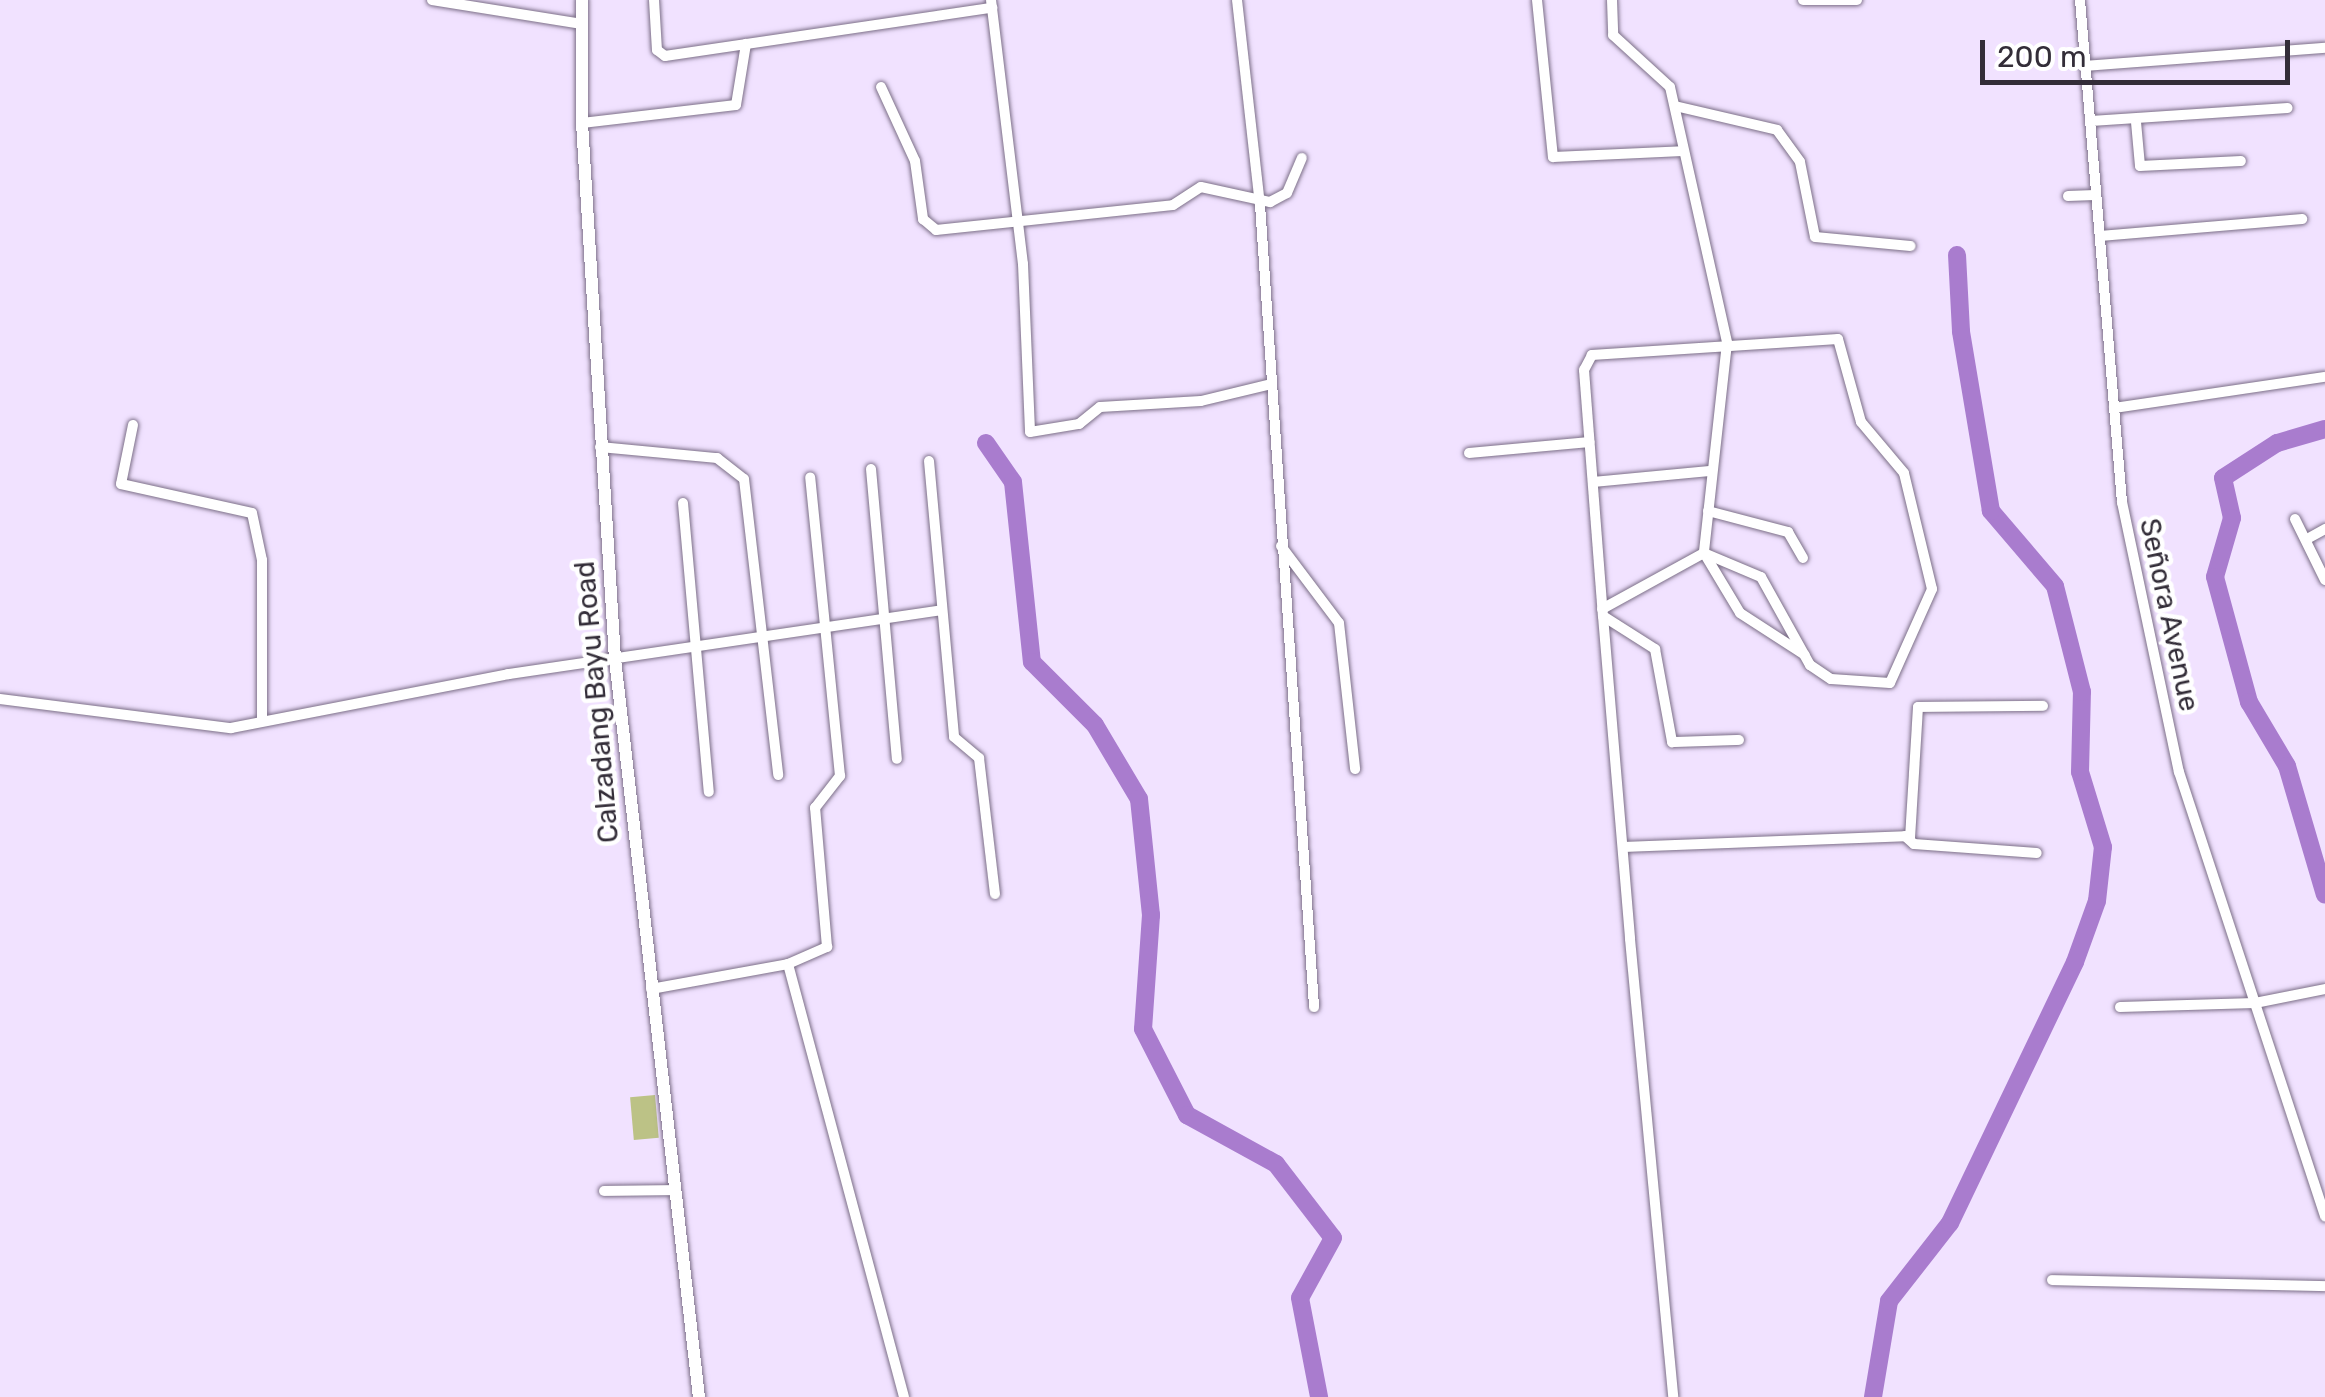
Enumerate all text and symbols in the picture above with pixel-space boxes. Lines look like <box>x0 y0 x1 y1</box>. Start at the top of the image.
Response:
scale bar <box>1985 20 2295 82</box>
text: 200 m <box>1997 39 2087 75</box>
street label: Señora Avenue <box>2132 515 2206 715</box>
street label: Calzadang Bayu Road <box>568 560 626 844</box>

